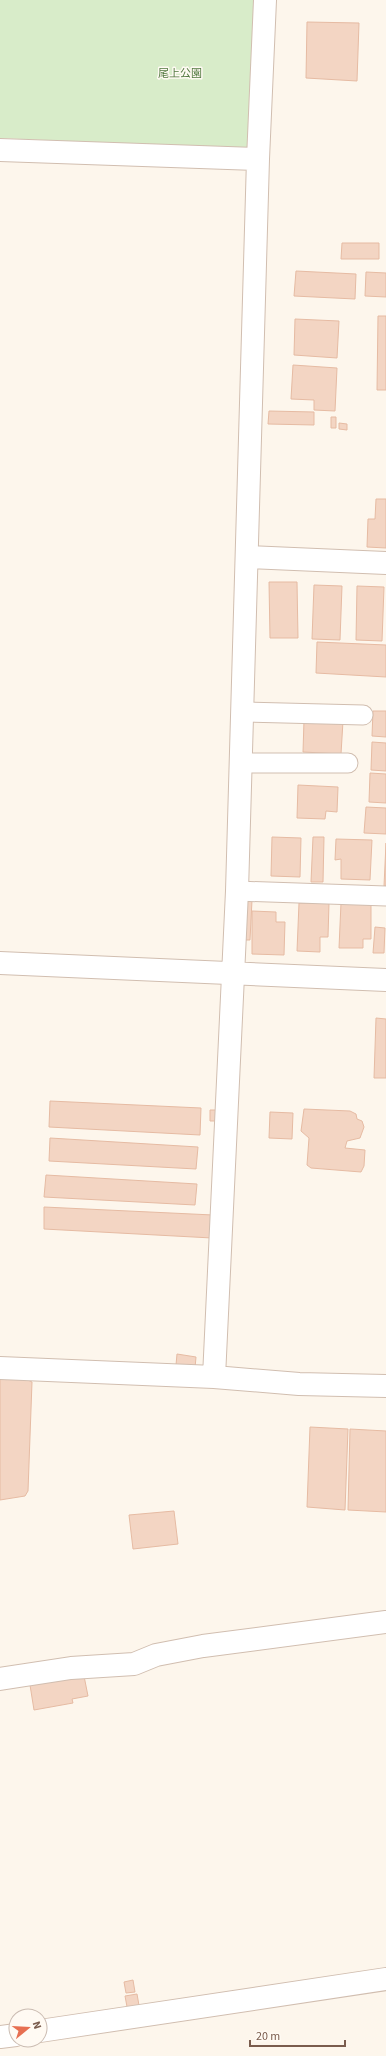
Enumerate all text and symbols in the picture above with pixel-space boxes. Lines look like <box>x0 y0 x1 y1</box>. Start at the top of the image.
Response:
park label: 尾上公園 <box>158 66 202 81</box>
north arrow <box>8 2008 48 2048</box>
text: N <box>29 2019 45 2031</box>
scale bar <box>250 2022 345 2048</box>
text: 20 m <box>256 2028 280 2045</box>

